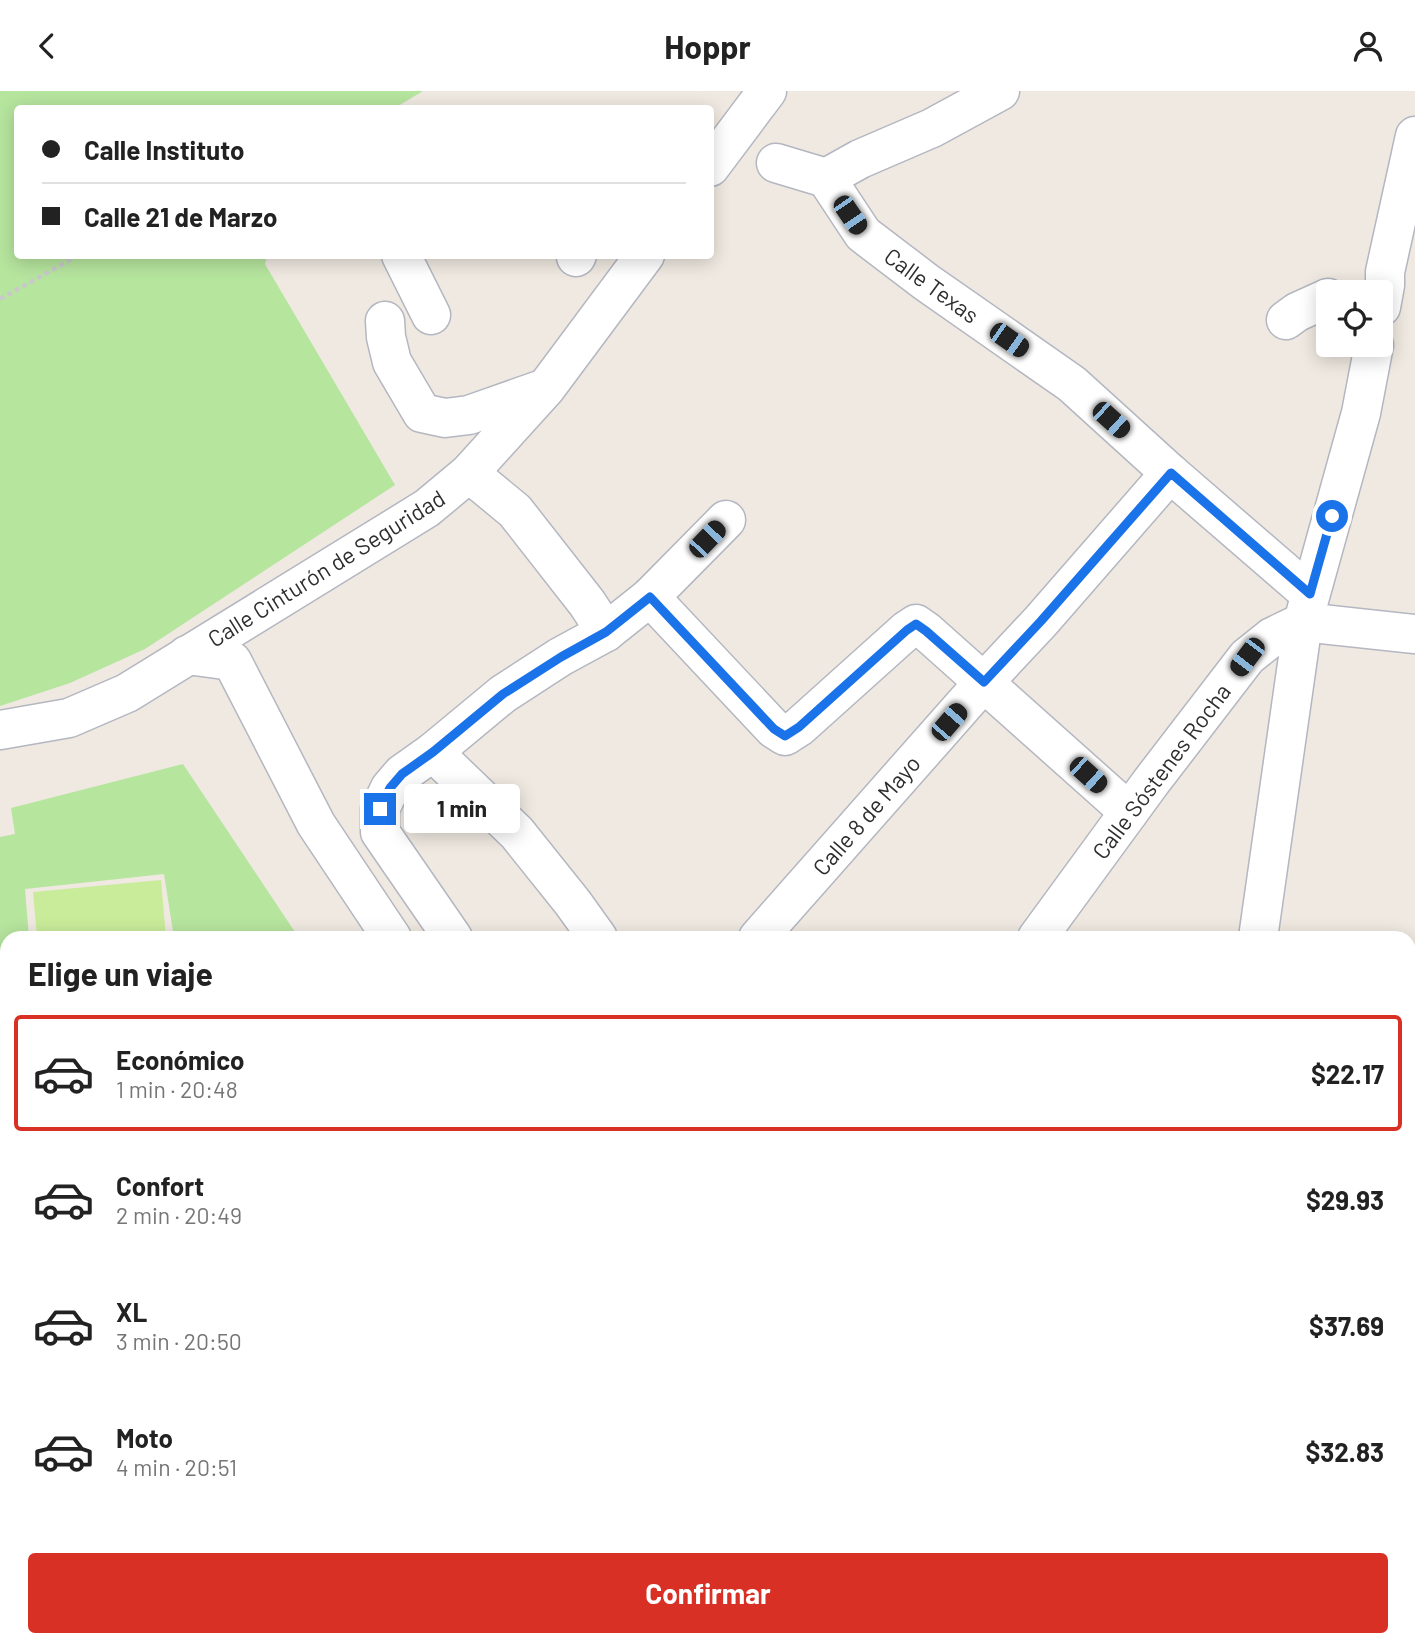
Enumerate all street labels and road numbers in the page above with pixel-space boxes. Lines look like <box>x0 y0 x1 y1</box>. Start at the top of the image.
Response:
street label: Calle Texas <box>879 241 985 329</box>
street label: Calle Cinturón de Seguridad <box>202 483 450 653</box>
street label: Calle Sóstenes Rocha <box>1086 678 1236 864</box>
street label: Calle 8 de Mayo <box>806 749 926 881</box>

